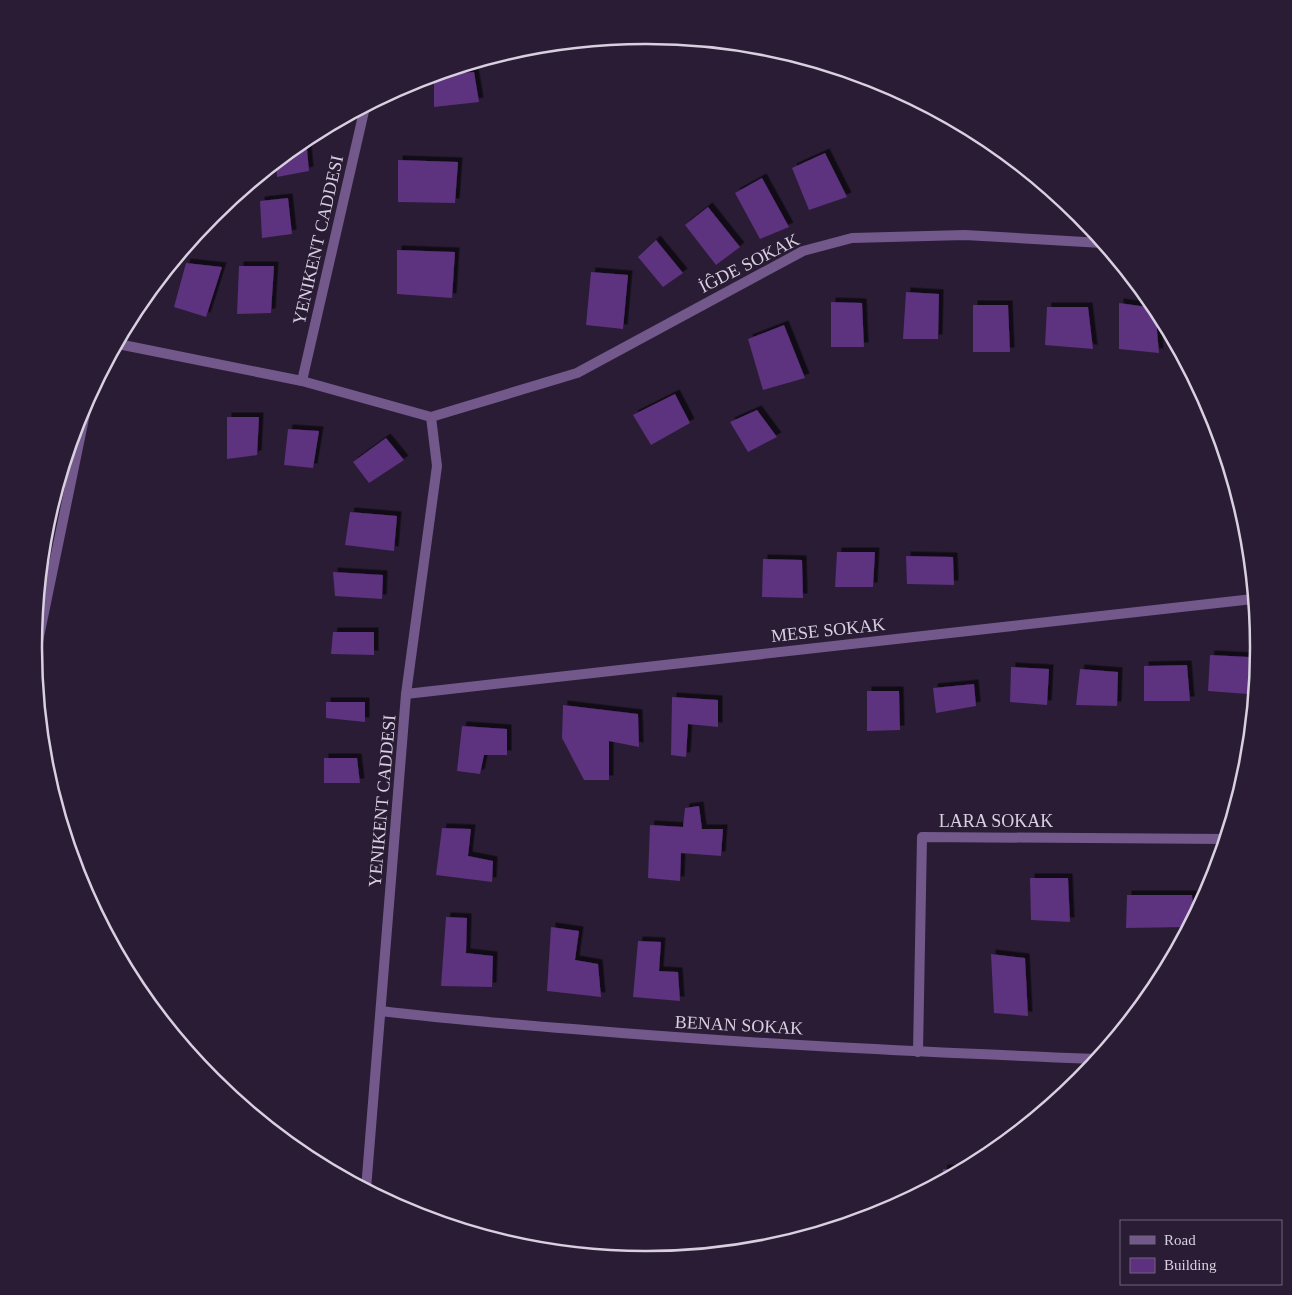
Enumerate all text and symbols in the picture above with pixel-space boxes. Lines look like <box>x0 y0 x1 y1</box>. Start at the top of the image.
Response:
street label: YENIKENT CADDESI <box>289 153 347 327</box>
street label: İĜDE SOKAK <box>695 228 802 297</box>
street label: MESE SOKAK <box>770 614 886 646</box>
street label: YENIKENT CADDESI <box>364 714 400 888</box>
street label: LARA SOKAK <box>939 811 1053 831</box>
street label: BENAN SOKAK <box>674 1012 804 1038</box>
legend <box>1120 1220 1282 1285</box>
text: Road <box>1164 1232 1196 1248</box>
text: Building <box>1164 1257 1217 1273</box>

